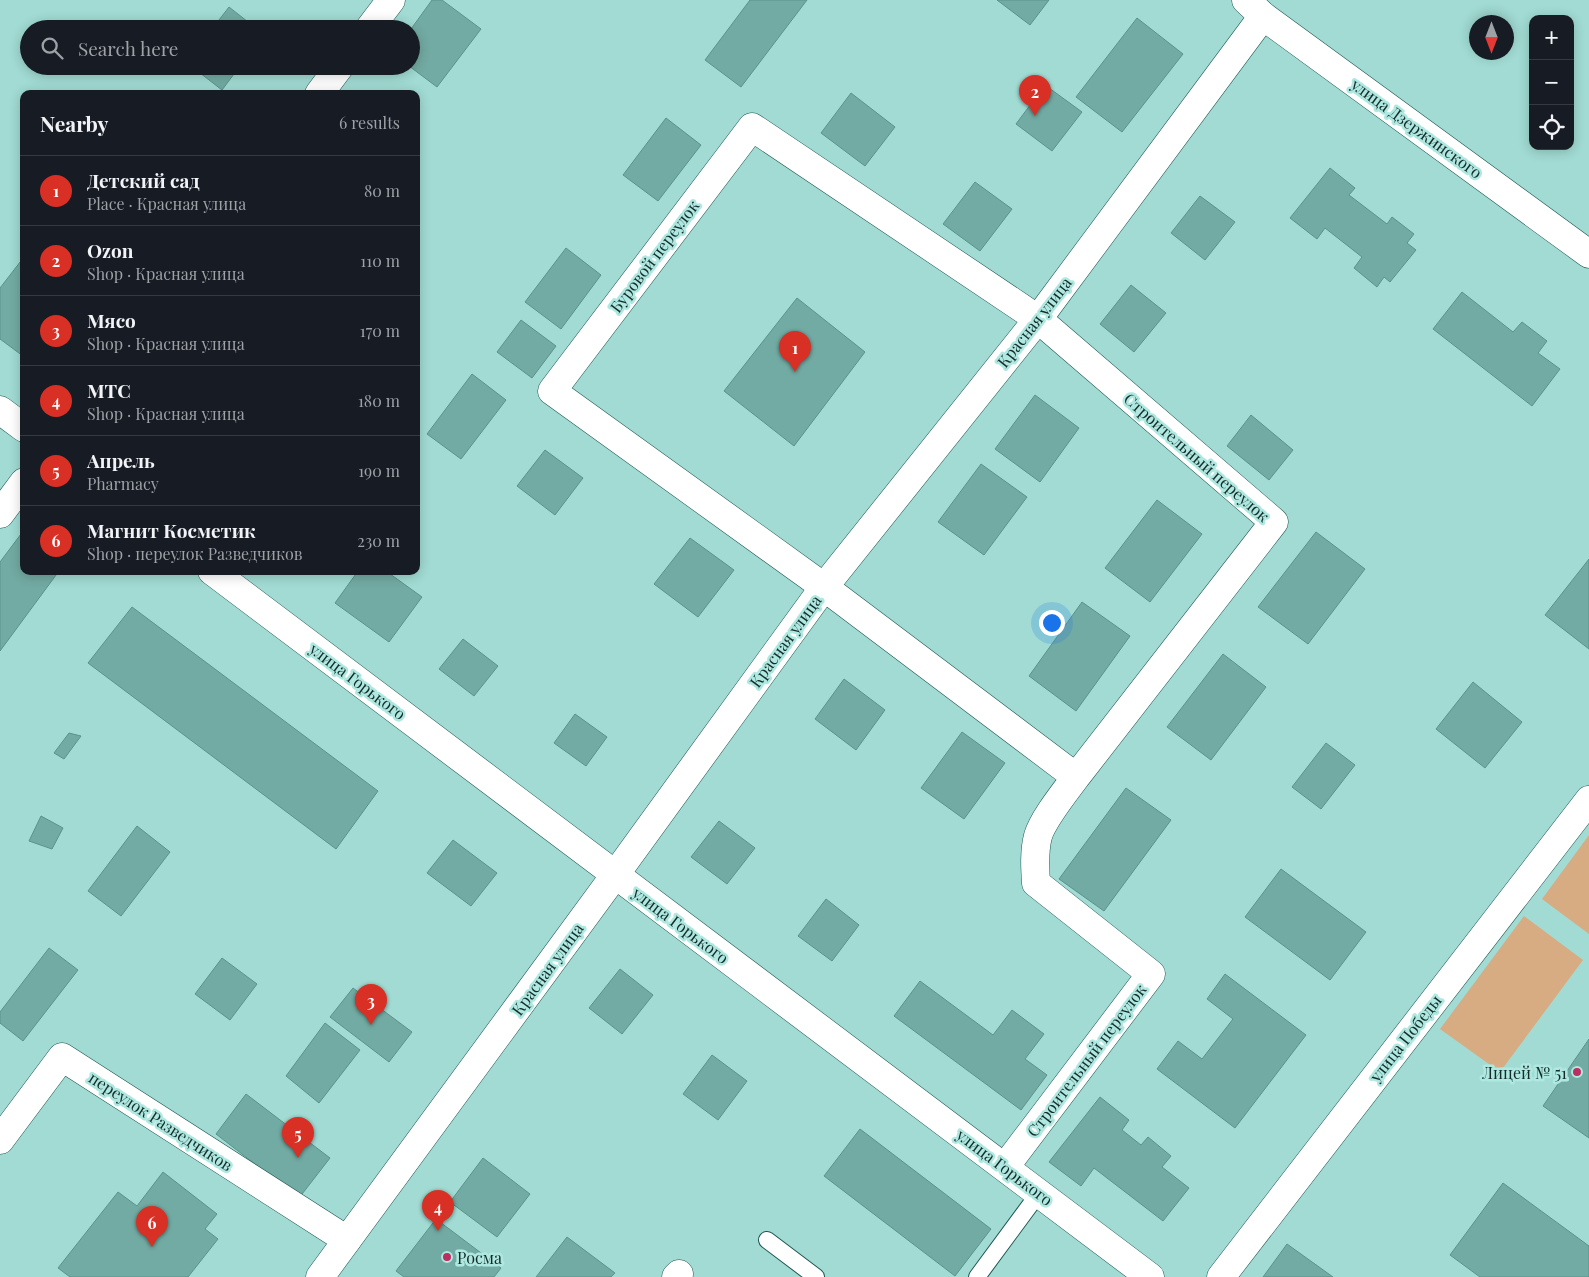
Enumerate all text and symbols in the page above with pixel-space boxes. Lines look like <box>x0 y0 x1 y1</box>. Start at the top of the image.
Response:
north arrow <box>1469 15 1514 60</box>
map controls <box>1529 15 1574 150</box>
button: + <box>1529 15 1574 60</box>
search box <box>20 20 420 75</box>
icon: search <box>38 34 66 62</box>
text: Search here <box>78 35 178 61</box>
button: − <box>1529 60 1574 105</box>
street label: улица Дзержинского <box>1347 73 1487 183</box>
pin: 2 <box>1019 75 1051 116</box>
button: locate <box>1529 105 1574 150</box>
text: Nearby <box>40 109 109 137</box>
text: 6 results <box>339 112 400 133</box>
text: Детский сад <box>87 167 200 193</box>
text: 1 <box>53 180 59 201</box>
text: 80 m <box>364 180 400 201</box>
text: Place · Красная улица <box>87 193 246 214</box>
street label: Буровой переулок <box>605 196 703 316</box>
text: Ozon <box>87 237 133 263</box>
text: 2 <box>52 250 60 271</box>
text: 110 m <box>360 250 400 271</box>
text: Shop · Красная улица <box>87 263 245 284</box>
street label: Красная улица <box>992 272 1076 372</box>
text: Мясо <box>87 307 136 333</box>
text: 3 <box>52 320 60 341</box>
text: 170 m <box>360 320 400 341</box>
pin: 1 <box>779 331 811 372</box>
text: Shop · Красная улица <box>87 333 245 354</box>
text: МТС <box>87 377 131 403</box>
street label: Строительный переулок <box>1120 388 1274 526</box>
text: 4 <box>52 390 60 411</box>
text: 180 m <box>358 390 400 411</box>
text: Shop · Красная улица <box>87 403 245 424</box>
text: Апрель <box>87 447 155 473</box>
text: 5 <box>52 460 60 481</box>
text: 190 m <box>358 460 400 481</box>
text: Pharmacy <box>87 473 159 494</box>
text: Магнит Косметик <box>87 517 256 543</box>
text: 6 <box>52 530 60 551</box>
text: 230 m <box>357 530 400 551</box>
text: Shop · переулок Разведчиков <box>87 543 303 564</box>
street label: Красная улица <box>744 591 826 691</box>
your location <box>1039 610 1065 636</box>
street label: улица Горького <box>305 637 411 724</box>
street label: улица Горького <box>628 881 734 968</box>
street label: Красная улица <box>506 919 588 1019</box>
street label: Строительный переулок <box>1022 979 1150 1141</box>
pin: 3 <box>355 984 387 1025</box>
street label: улица Победы <box>1364 990 1446 1087</box>
place label: Лицей № 51 <box>1481 1062 1567 1083</box>
marker: Лицей № 51 <box>1571 1066 1583 1078</box>
street label: переулок Разведчиков <box>85 1067 237 1175</box>
pin: 5 <box>282 1117 314 1158</box>
street label: улица Горького <box>952 1123 1058 1210</box>
pin: 4 <box>422 1190 454 1231</box>
pin: 6 <box>136 1206 168 1247</box>
place label: Росма <box>457 1247 502 1268</box>
marker: Росма <box>441 1251 453 1263</box>

